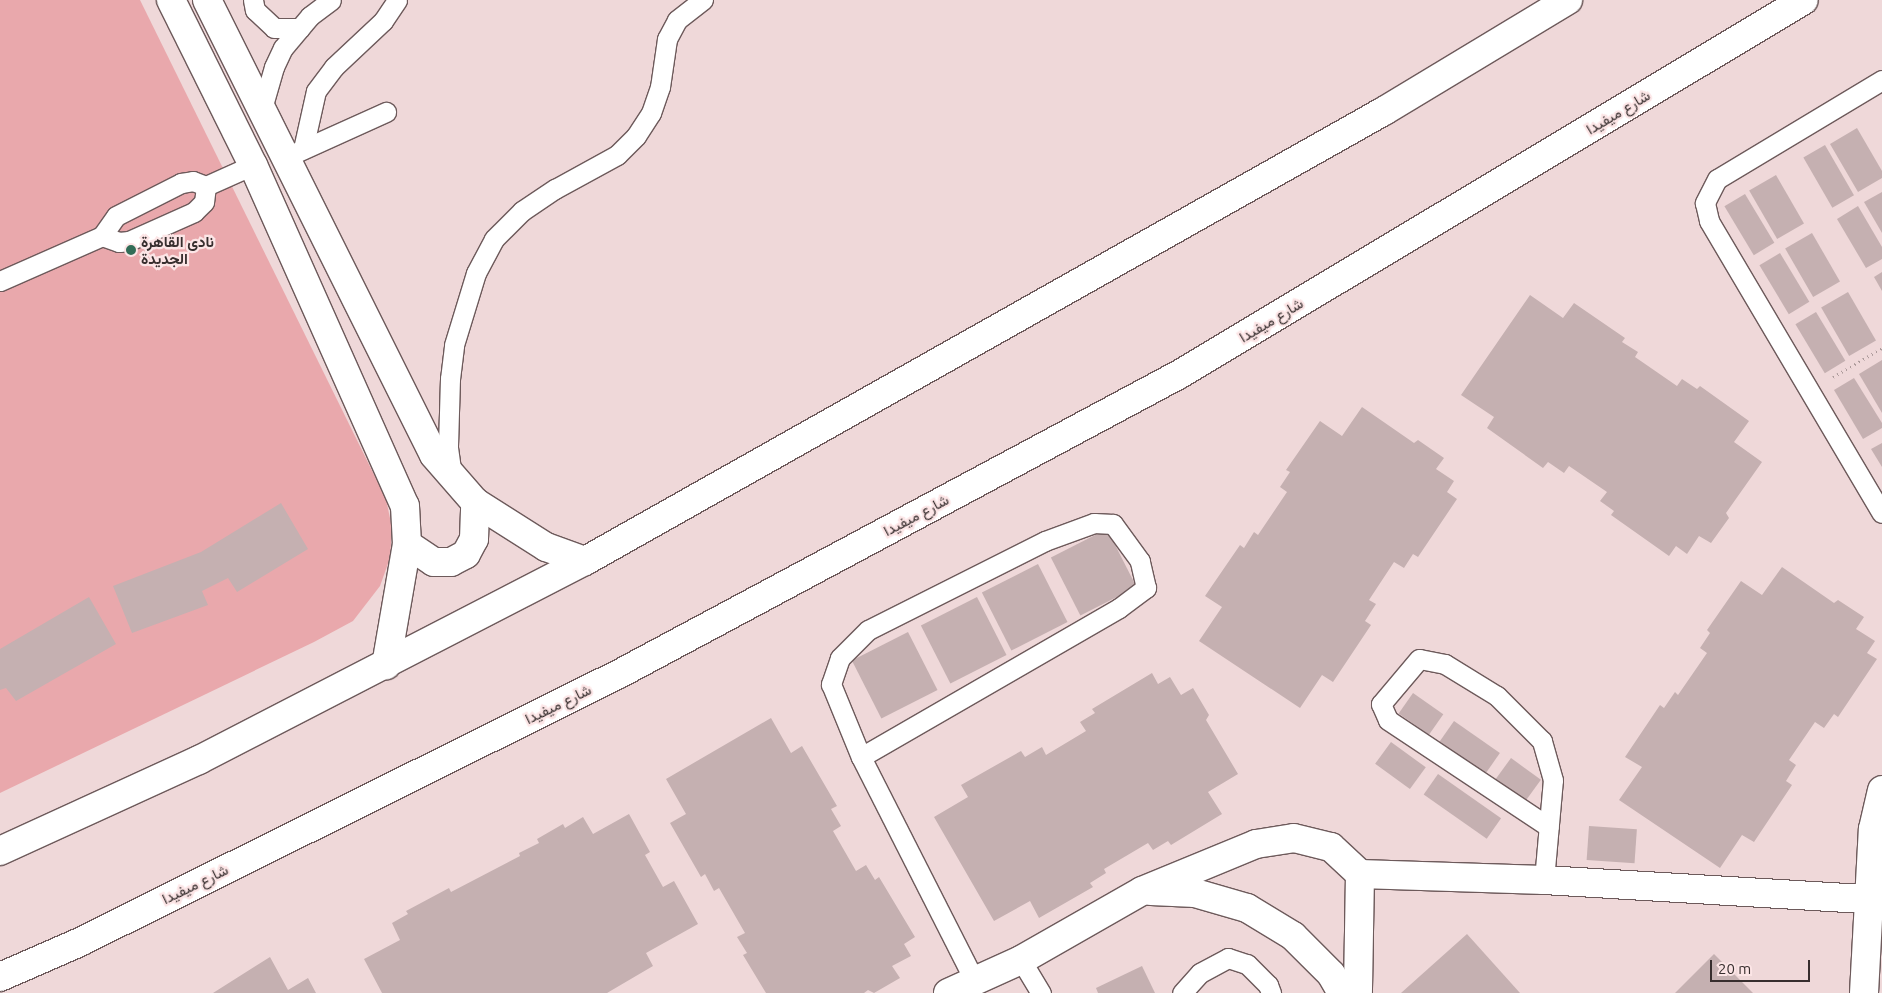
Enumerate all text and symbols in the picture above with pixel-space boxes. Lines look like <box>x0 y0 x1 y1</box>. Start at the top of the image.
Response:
street label: شارع ميفيدا <box>1583 86 1653 138</box>
place label: نادى القاهرة الجديدة <box>141 232 214 267</box>
marker: نادى القاهرة الجديدة <box>125 244 137 256</box>
street label: شارع ميفيدا <box>1236 294 1306 346</box>
street label: شارع ميفيدا <box>880 490 952 540</box>
street label: شارع ميفيدا <box>522 680 594 728</box>
street label: شارع ميفيدا <box>159 860 231 908</box>
scale bar <box>1712 950 1812 982</box>
text: 20 m <box>1718 960 1751 977</box>

